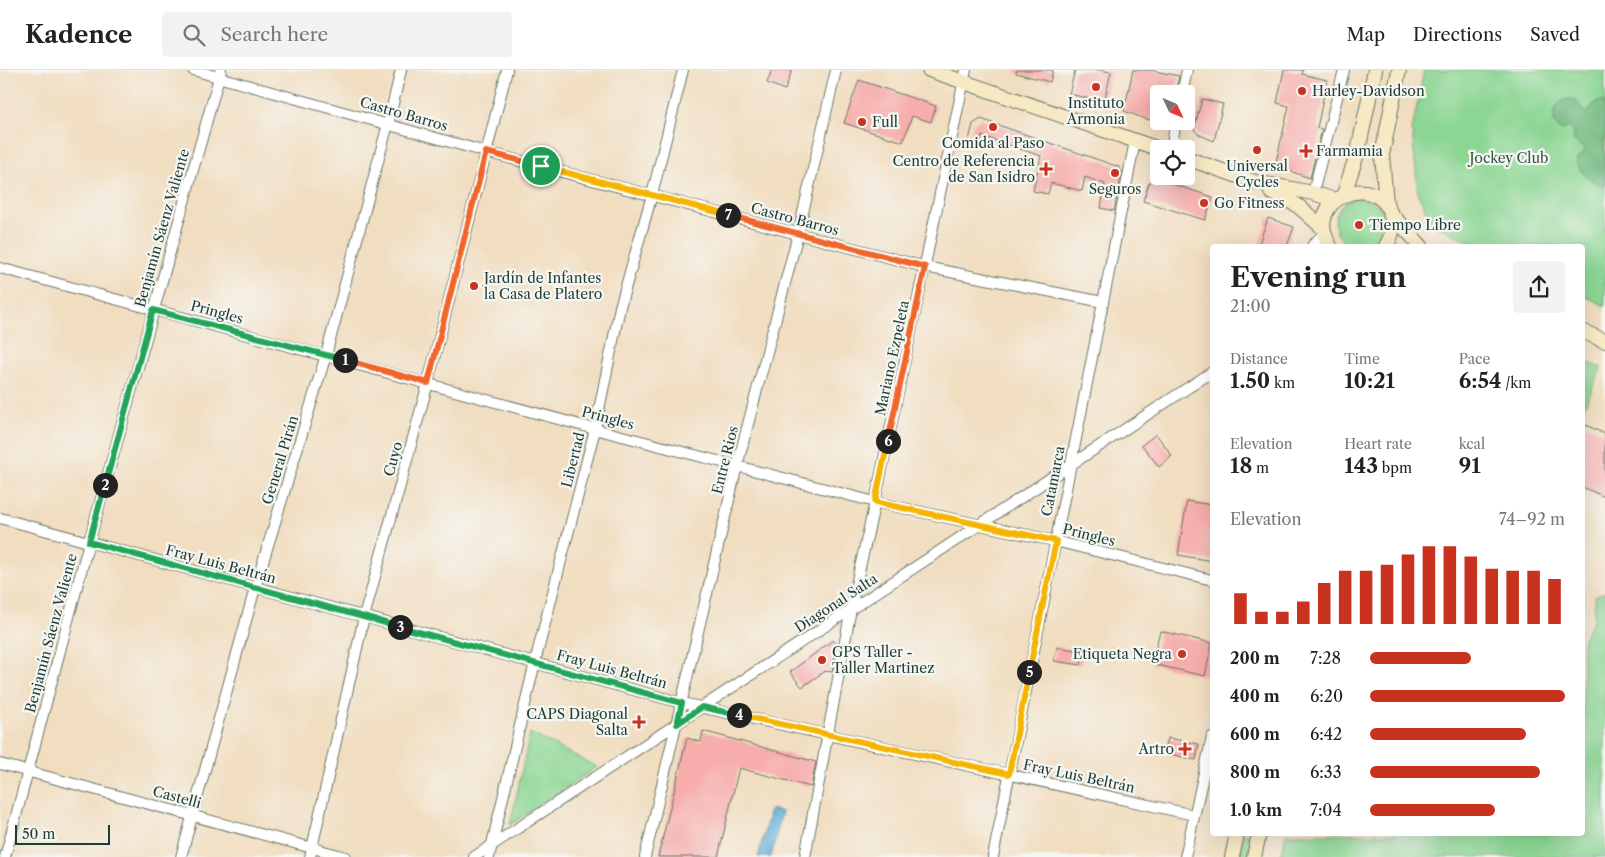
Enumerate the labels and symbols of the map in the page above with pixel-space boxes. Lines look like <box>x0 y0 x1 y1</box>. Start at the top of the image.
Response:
marker: Instituto Armonia <box>1090 81 1102 93</box>
place label: Harley-Davidson <box>1312 82 1425 100</box>
north arrow <box>1150 85 1195 130</box>
marker: Harley-Davidson <box>1296 85 1308 97</box>
street label: Castro Barros <box>358 93 450 135</box>
place label: Instituto Armonia <box>1066 94 1126 128</box>
place label: Full <box>872 113 898 131</box>
marker: Full <box>856 116 868 128</box>
marker: Comida al Paso <box>987 121 999 133</box>
place label: Comida al Paso <box>942 134 1044 152</box>
place label: Farmamia <box>1316 142 1384 160</box>
marker: Universal Cycles <box>1251 144 1263 156</box>
pin <box>520 145 562 187</box>
marker: Farmamia <box>1300 145 1312 157</box>
street label: Benjamín Sáenz Valiente <box>131 146 193 309</box>
park label: Jockey Club <box>1468 149 1548 167</box>
place label: Centro de Referencia de San Isidro <box>893 152 1036 186</box>
place label: Universal Cycles <box>1226 157 1288 191</box>
marker: Centro de Referencia de San Isidro <box>1039 162 1053 176</box>
marker: Seguros <box>1109 167 1121 179</box>
place label: Seguros <box>1089 180 1141 198</box>
place label: Go Fitness <box>1214 194 1285 212</box>
marker: Go Fitness <box>1198 197 1210 209</box>
street label: Castro Barros <box>749 199 841 239</box>
pin: 7 <box>716 202 740 228</box>
place label: Tiempo Libre <box>1369 216 1461 234</box>
marker: Tiempo Libre <box>1353 219 1365 231</box>
place label: Jardín de Infantes la Casa de Platero <box>482 269 602 303</box>
marker: Jardín de Infantes la Casa de Platero <box>468 280 480 292</box>
street label: Pringles <box>189 296 245 328</box>
street label: Mariano Ezpeleta <box>871 298 913 417</box>
pin: 1 <box>332 348 358 372</box>
street label: Pringles <box>580 402 636 434</box>
street label: General Pirán <box>258 413 302 507</box>
street label: Entre Ríos <box>708 424 742 496</box>
pin: 6 <box>876 428 900 454</box>
street label: Libertad <box>557 430 589 490</box>
street label: Cuyo <box>380 440 406 478</box>
street label: Catamarca <box>1037 444 1069 518</box>
pin: 2 <box>92 472 118 498</box>
street label: Pringles <box>1061 520 1117 550</box>
street label: Fray Luis Beltrán <box>164 541 278 587</box>
street label: Benjamín Sáenz Valiente <box>21 551 81 715</box>
street label: Diagonal Salta <box>791 569 881 636</box>
pin: 3 <box>388 614 412 640</box>
place label: GPS Taller - Taller Martinez <box>832 643 934 677</box>
place label: Etiqueta Negra <box>1073 645 1173 663</box>
street label: Fray Luis Beltrán <box>555 646 669 692</box>
marker: Etiqueta Negra <box>1176 648 1188 660</box>
marker: GPS Taller - Taller Martinez <box>816 654 828 666</box>
pin: 5 <box>1016 660 1042 684</box>
pin: 4 <box>726 702 752 728</box>
place label: CAPS Diagonal Salta <box>526 705 629 739</box>
marker: CAPS Diagonal Salta <box>632 715 646 729</box>
place label: Artro <box>1137 740 1174 758</box>
marker: Artro <box>1178 742 1192 756</box>
street label: Fray Luis Beltrán <box>1022 755 1137 797</box>
street label: Castelli <box>151 782 203 812</box>
scale bar <box>15 822 110 845</box>

